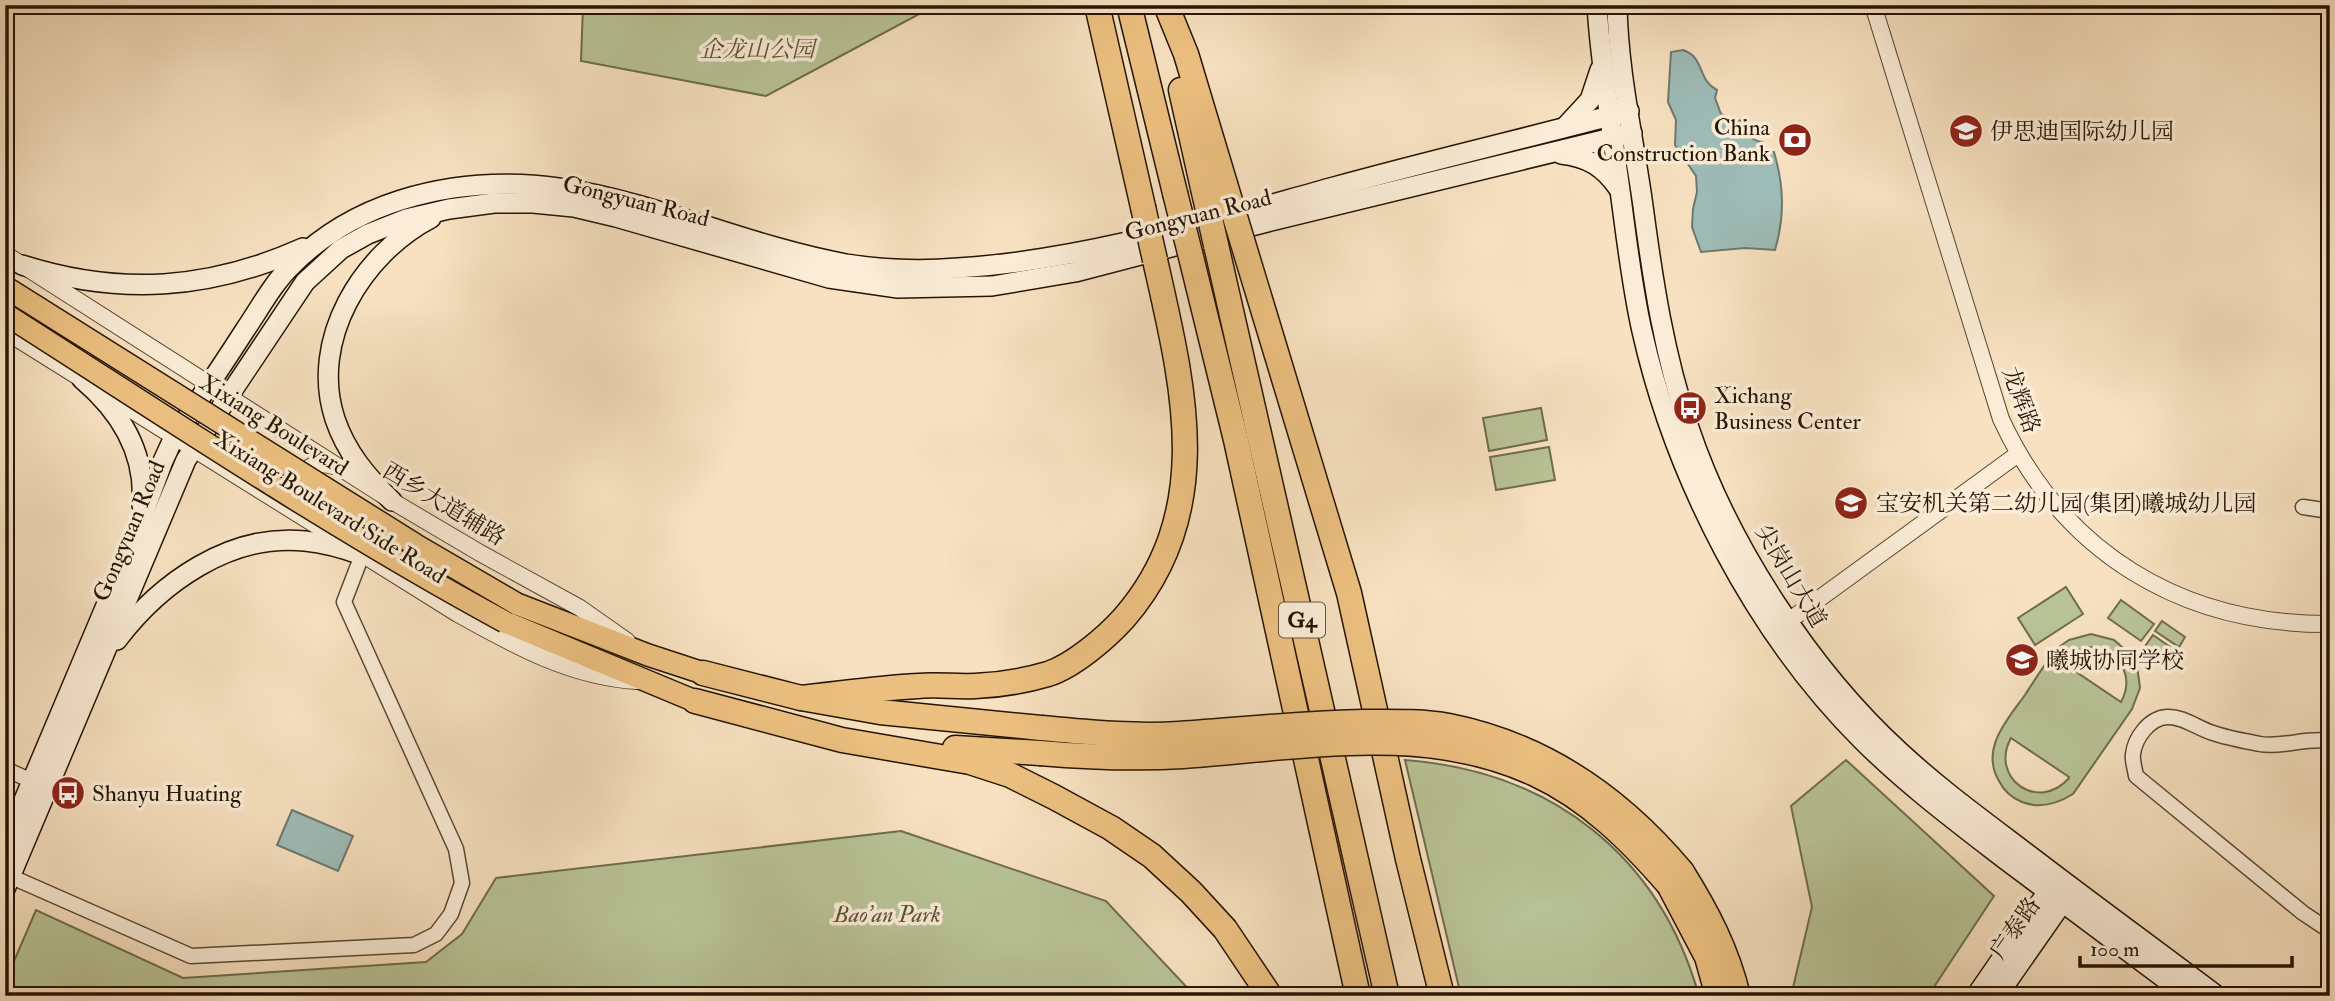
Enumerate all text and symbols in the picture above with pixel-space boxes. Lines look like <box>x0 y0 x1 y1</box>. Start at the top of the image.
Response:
park label: 企龙山公园 <box>700 35 819 64</box>
school or university icon: 伊思迪国际幼儿园 <box>1947 112 1985 150</box>
place label: China Construction Bank <box>1597 113 1771 168</box>
place label: 伊思迪国际幼儿园 <box>1990 117 2174 146</box>
bank icon: China Construction Bank <box>1776 121 1814 159</box>
street label: Gongyuan Road <box>560 169 712 233</box>
street label: Gongyuan Road <box>1122 183 1274 247</box>
street label: 龙辉路 <box>1996 363 2046 437</box>
street label: Xixiang Boulevard <box>194 368 354 482</box>
place label: Xichang Business Center <box>1714 381 1861 436</box>
bus stop icon: Xichang Business Center <box>1671 389 1709 427</box>
street label: Xixiang Boulevard Side Road <box>209 424 451 590</box>
street label: Gongyuan Road <box>86 456 172 606</box>
street label: 西乡大道辅路 <box>377 456 511 552</box>
school or university icon: 宝安机关第二幼儿园(集团)曦城幼儿园 <box>1832 484 1870 522</box>
place label: 宝安机关第二幼儿园(集团)曦城幼儿园 <box>1876 489 2257 518</box>
street label: 尖岗山大道 <box>1749 519 1833 633</box>
road number: G4 <box>1279 602 1325 638</box>
school or university icon: 曦城协同学校 <box>2003 641 2041 679</box>
place label: 曦城协同学校 <box>2046 646 2184 675</box>
bus stop icon: Shanyu Huating <box>49 774 87 812</box>
place label: Shanyu Huating <box>92 779 242 808</box>
street label: 广泰路 <box>1983 891 2047 965</box>
park label: Bao’an Park <box>832 900 941 929</box>
scale bar <box>2080 924 2291 968</box>
text: 100 m <box>2090 936 2140 963</box>

